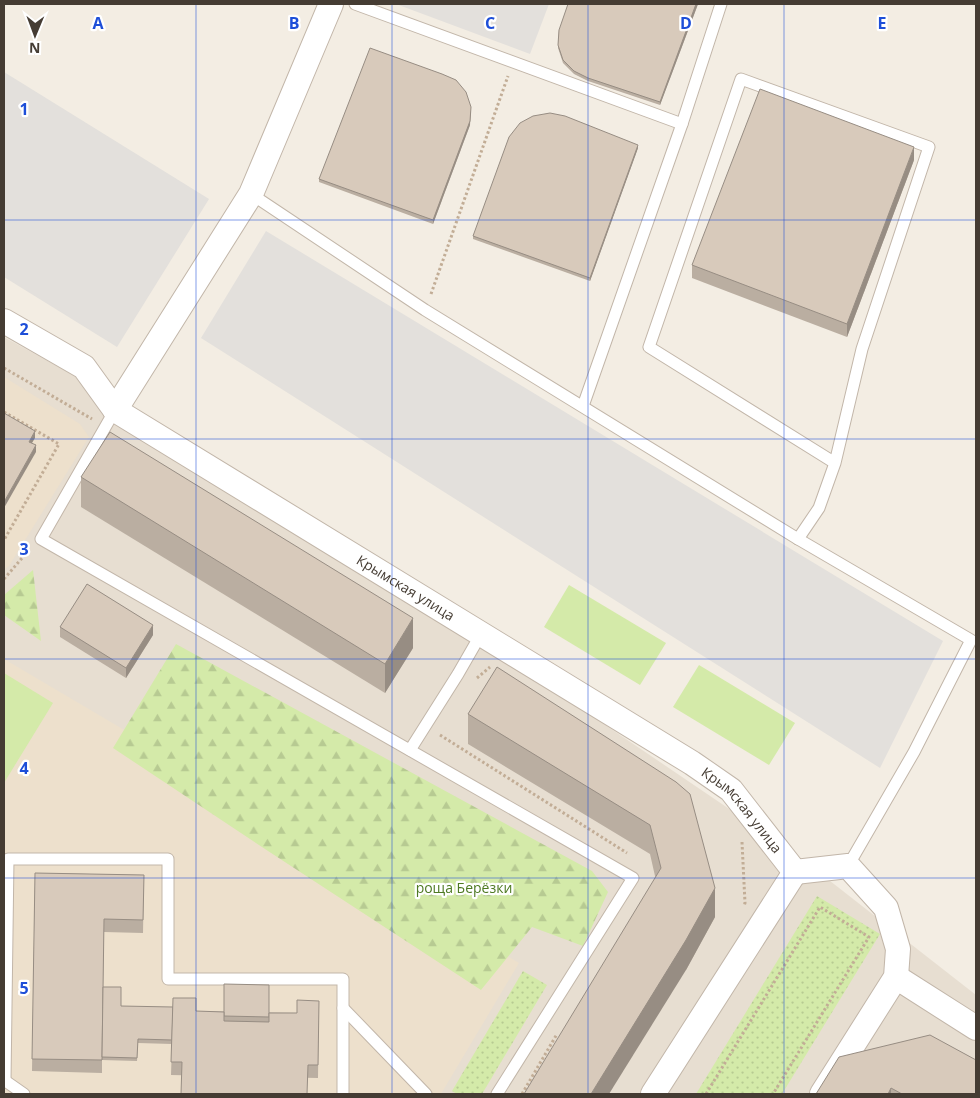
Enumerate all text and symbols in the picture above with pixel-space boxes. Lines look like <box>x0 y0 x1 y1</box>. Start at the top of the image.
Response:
north arrow <box>10 10 60 60</box>
text: A <box>92 12 104 34</box>
text: B <box>289 12 299 34</box>
text: C <box>485 12 495 34</box>
text: D <box>680 12 692 34</box>
text: E <box>878 12 887 34</box>
text: N <box>29 39 41 58</box>
text: 1 <box>19 98 29 120</box>
text: 2 <box>19 318 29 340</box>
text: 3 <box>19 538 29 560</box>
street label: Крымская улица <box>353 550 459 625</box>
text: 4 <box>19 757 29 779</box>
street label: Крымская улица <box>698 762 787 857</box>
park label: роща Берёзки <box>416 878 512 897</box>
text: 5 <box>19 977 29 999</box>

